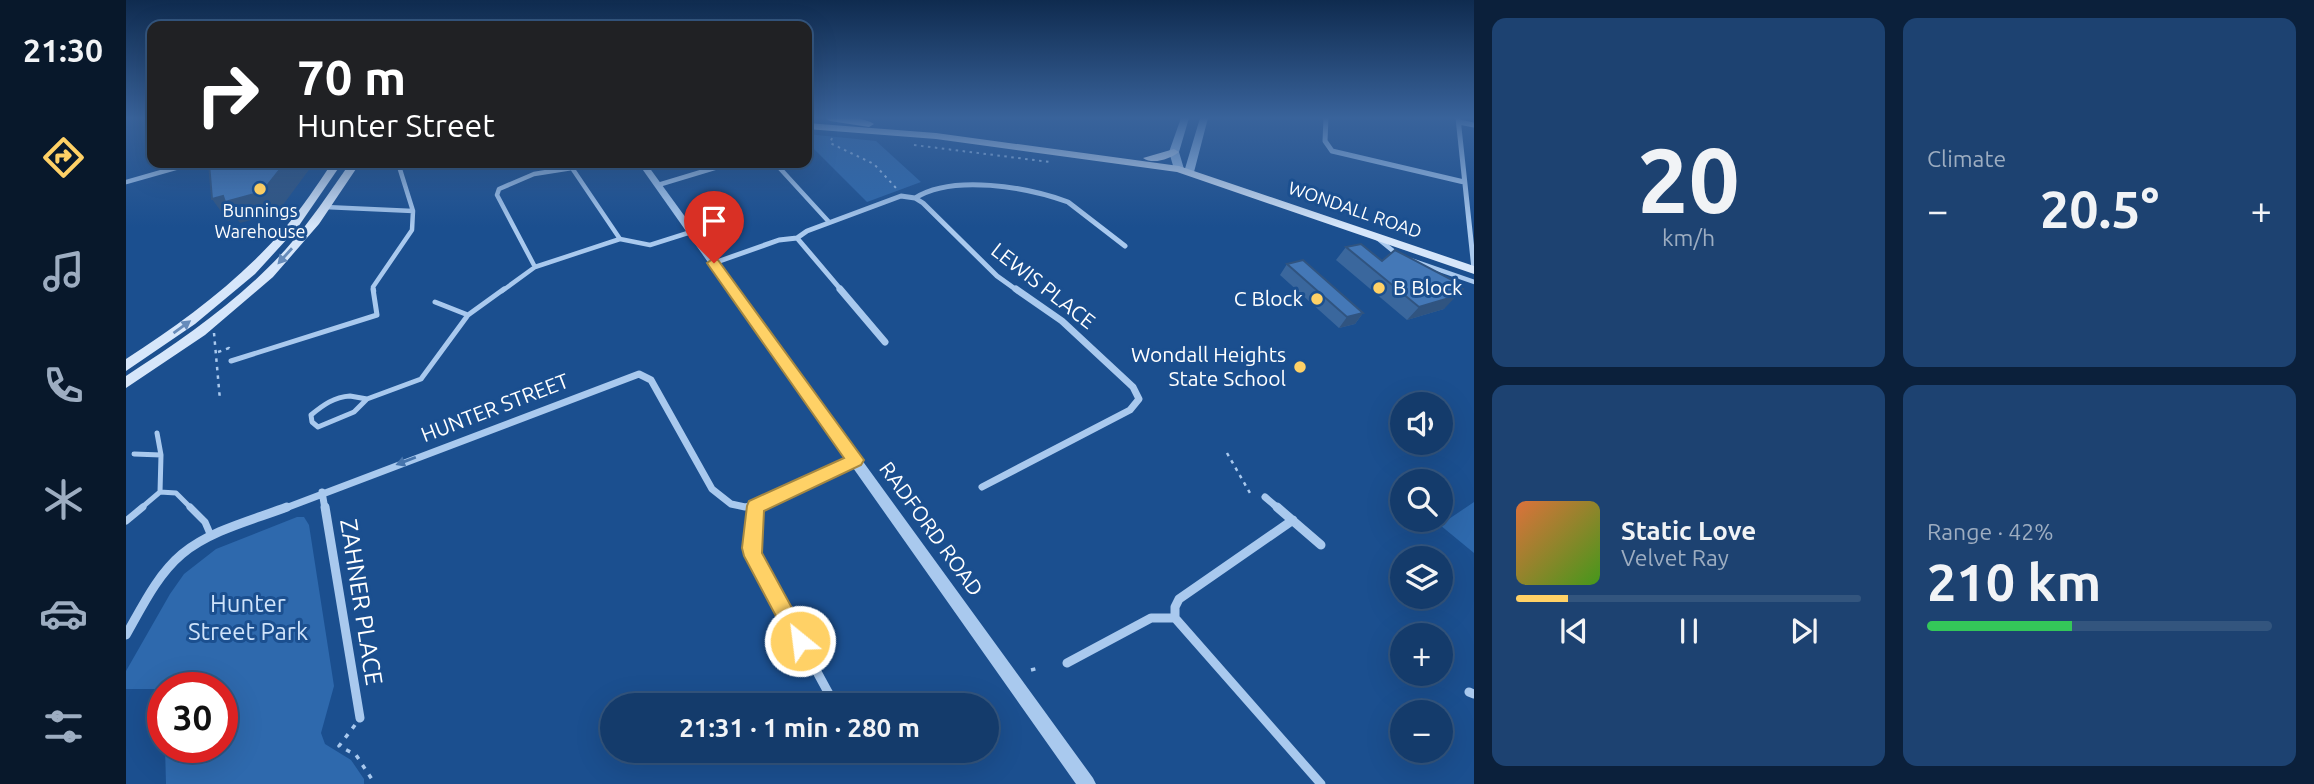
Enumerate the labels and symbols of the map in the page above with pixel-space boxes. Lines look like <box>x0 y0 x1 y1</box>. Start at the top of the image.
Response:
street label: WONDALL ROAD <box>1286 177 1425 241</box>
marker: Bunnings Warehouse <box>252 181 268 197</box>
pin <box>684 191 744 263</box>
place label: Bunnings Warehouse <box>214 200 306 241</box>
street label: LEWIS PLACE <box>987 237 1100 333</box>
one-way arrow <box>278 248 293 265</box>
place label: B Block <box>1393 275 1463 299</box>
marker: B Block <box>1371 280 1387 296</box>
place label: C Block <box>1234 286 1303 310</box>
marker: C Block <box>1309 291 1325 307</box>
one-way arrow <box>173 320 191 334</box>
place label: Wondall Heights State School <box>1131 342 1286 390</box>
marker: Wondall Heights State School <box>1292 359 1308 375</box>
street label: HUNTER STREET <box>417 368 572 446</box>
one-way arrow <box>396 455 417 466</box>
street label: RADFORD ROAD <box>875 457 988 600</box>
street label: ZAHNER PLACE <box>335 517 388 687</box>
park label: Hunter Street Park <box>188 590 308 645</box>
position arrow <box>763 604 837 678</box>
speed limit sign: 30 <box>147 672 238 763</box>

